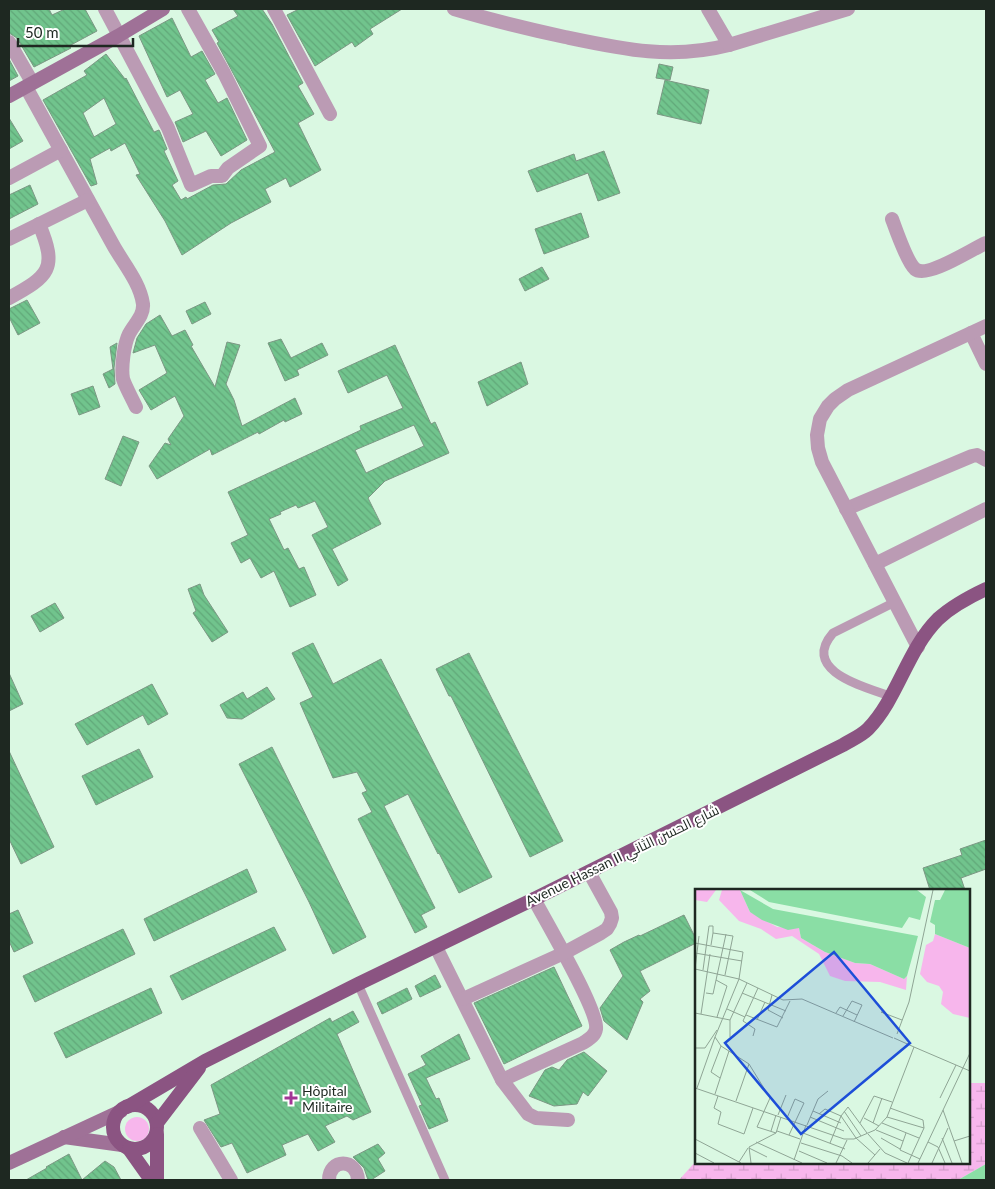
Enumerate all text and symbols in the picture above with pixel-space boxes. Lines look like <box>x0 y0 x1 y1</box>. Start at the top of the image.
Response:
scale bar <box>18 15 132 47</box>
text: 50 m <box>25 23 59 41</box>
street label: Avenue Hassan II شارع الحسن الثاني <box>522 801 723 913</box>
inset map <box>695 889 970 1164</box>
place label: Hôpital Militaire <box>302 1082 352 1115</box>
marker: Hôpital Militaire <box>284 1091 298 1105</box>

